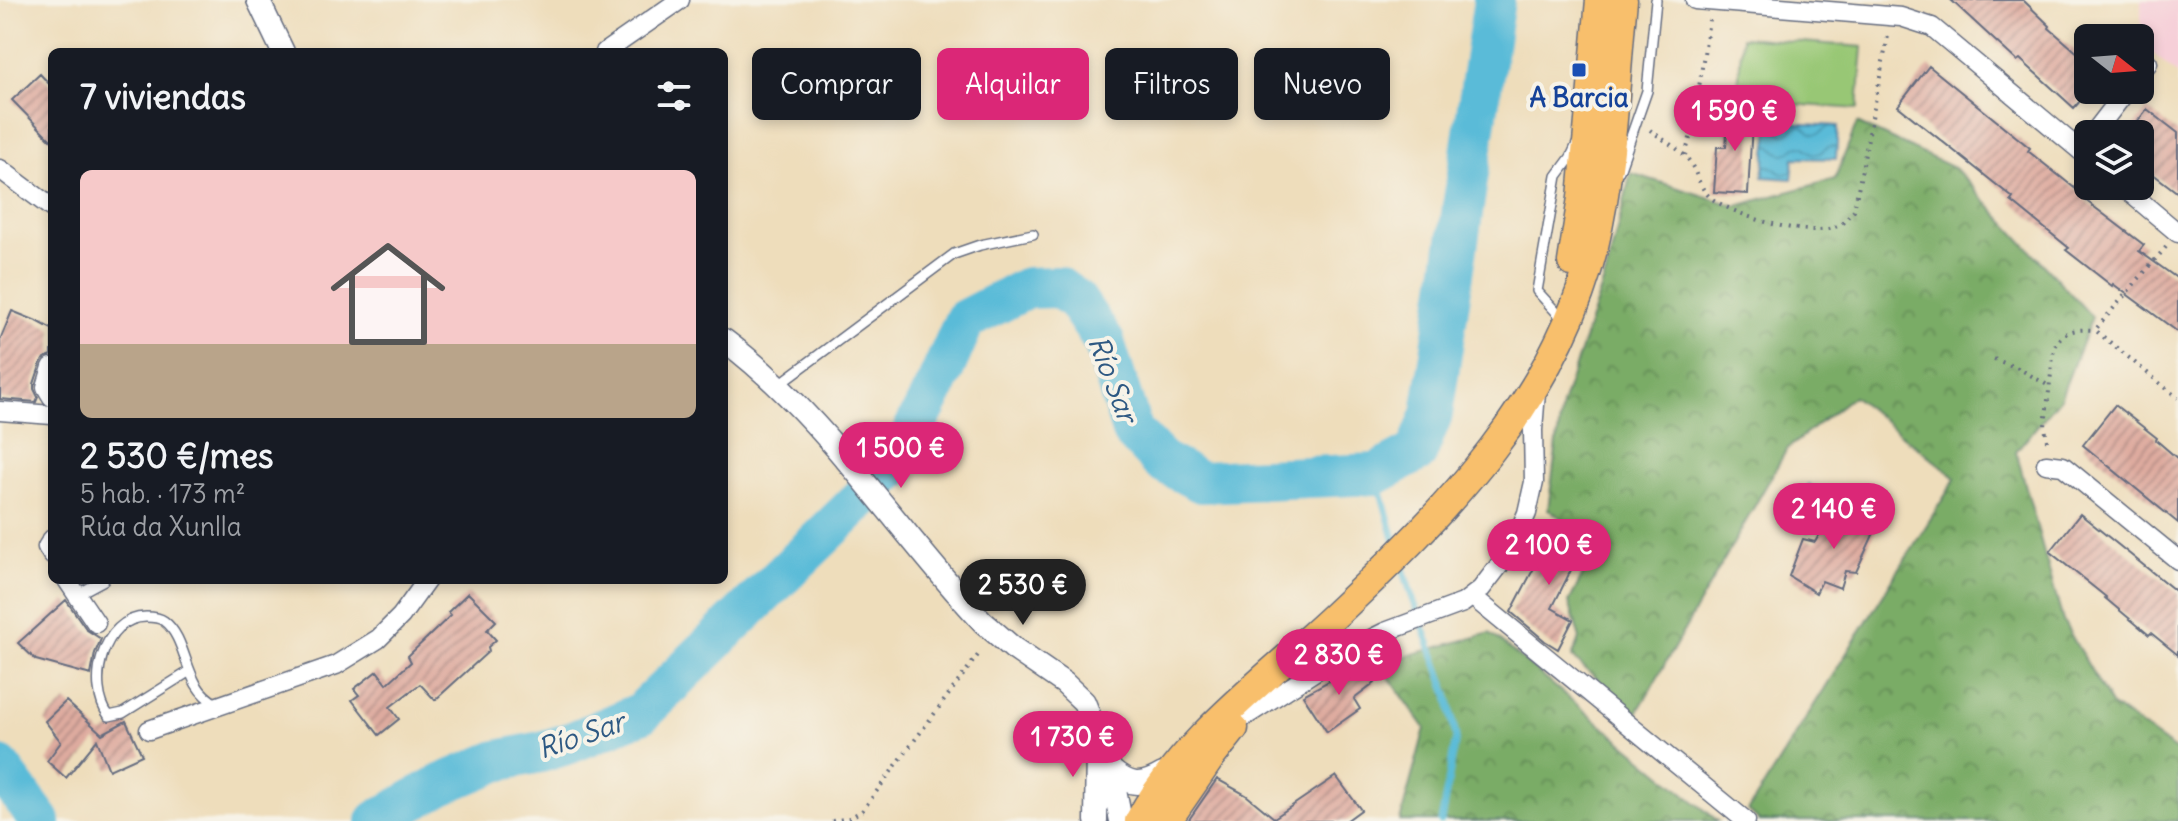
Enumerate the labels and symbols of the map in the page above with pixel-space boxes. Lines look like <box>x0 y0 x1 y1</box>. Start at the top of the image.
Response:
north arrow <box>2074 24 2154 104</box>
marker: A Barcia <box>1570 61 1588 79</box>
place label: A Barcia <box>1529 81 1629 114</box>
pin: 1 590 € <box>1661 85 1809 153</box>
water label: Río Sar <box>1080 331 1147 431</box>
pin: 1 500 € <box>827 422 975 490</box>
pin: 2 140 € <box>1760 483 1908 551</box>
pin: 2 100 € <box>1475 519 1623 587</box>
pin: 2 530 € <box>949 559 1097 627</box>
pin: 2 830 € <box>1265 629 1413 697</box>
water label: Río Sar <box>533 702 633 767</box>
pin: 1 730 € <box>999 711 1147 779</box>

